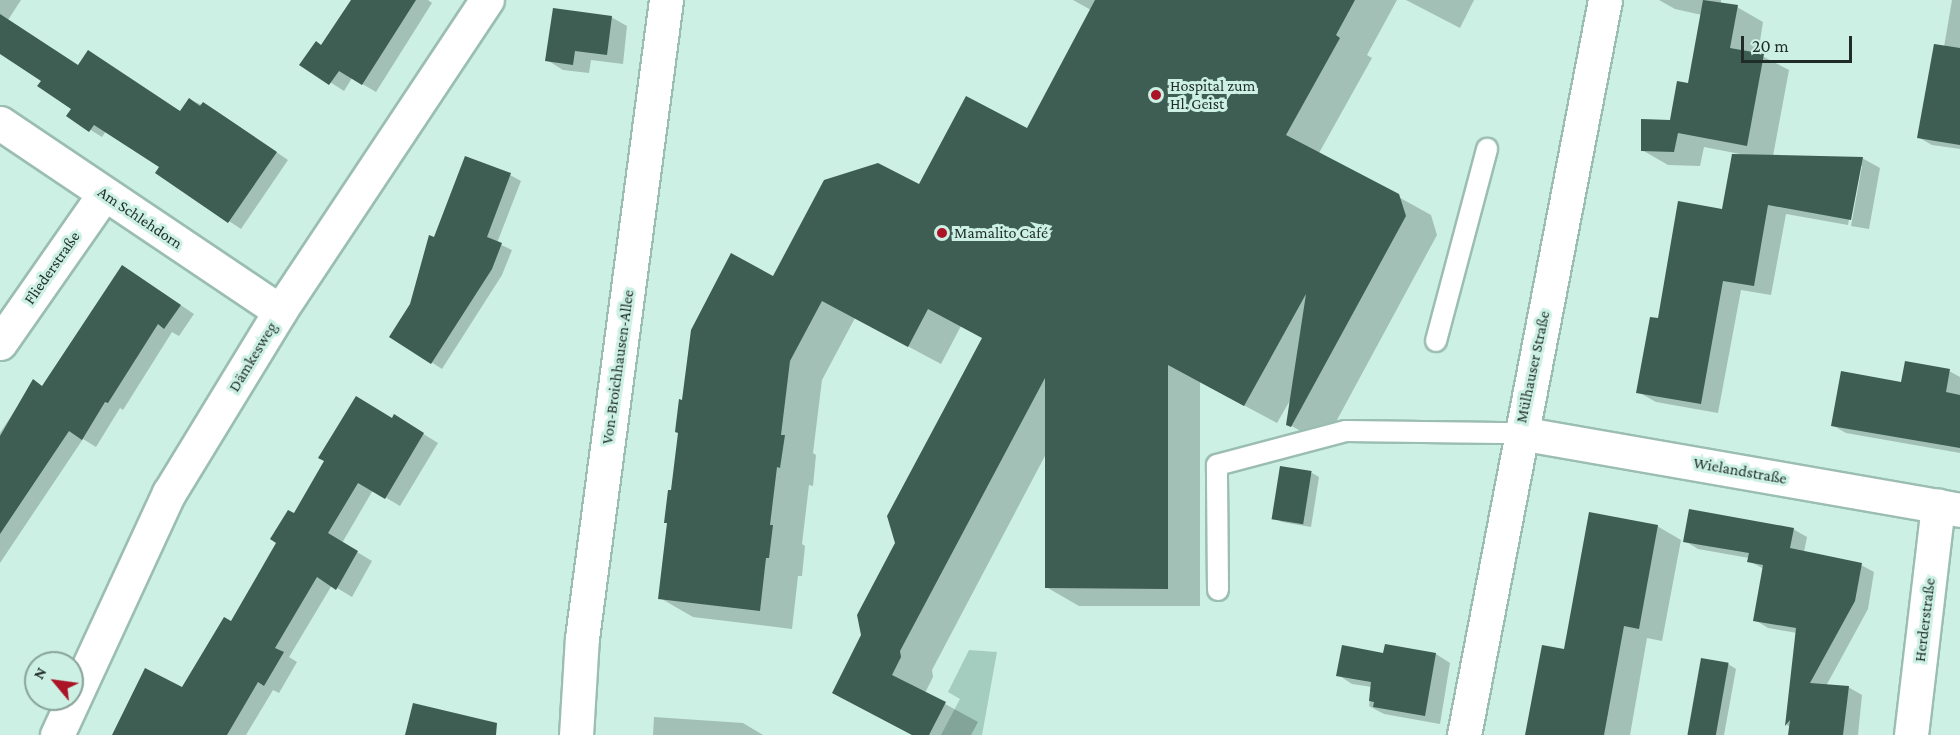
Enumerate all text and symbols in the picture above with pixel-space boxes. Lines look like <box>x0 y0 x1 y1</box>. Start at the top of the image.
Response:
scale bar <box>1744 24 1855 62</box>
text: 20 m <box>1752 36 1789 56</box>
place label: Hospital zum Hl. Geist <box>1170 76 1255 114</box>
marker: Hospital zum Hl. Geist <box>1147 86 1165 104</box>
street label: Am Schlehdorn <box>94 183 186 253</box>
place label: Mamalito Café <box>954 223 1048 243</box>
marker: Mamalito Café <box>935 226 949 240</box>
street label: Fliederstraße <box>20 228 84 308</box>
street label: Von-Broichhausen-Allee <box>598 288 638 446</box>
street label: Mülhauser Straße <box>1512 309 1554 425</box>
street label: Dämkesweg <box>225 319 281 395</box>
street label: Wielandstraße <box>1692 453 1788 489</box>
street label: Herderstraße <box>1910 577 1940 663</box>
north arrow <box>24 651 84 711</box>
text: N <box>29 664 50 682</box>

